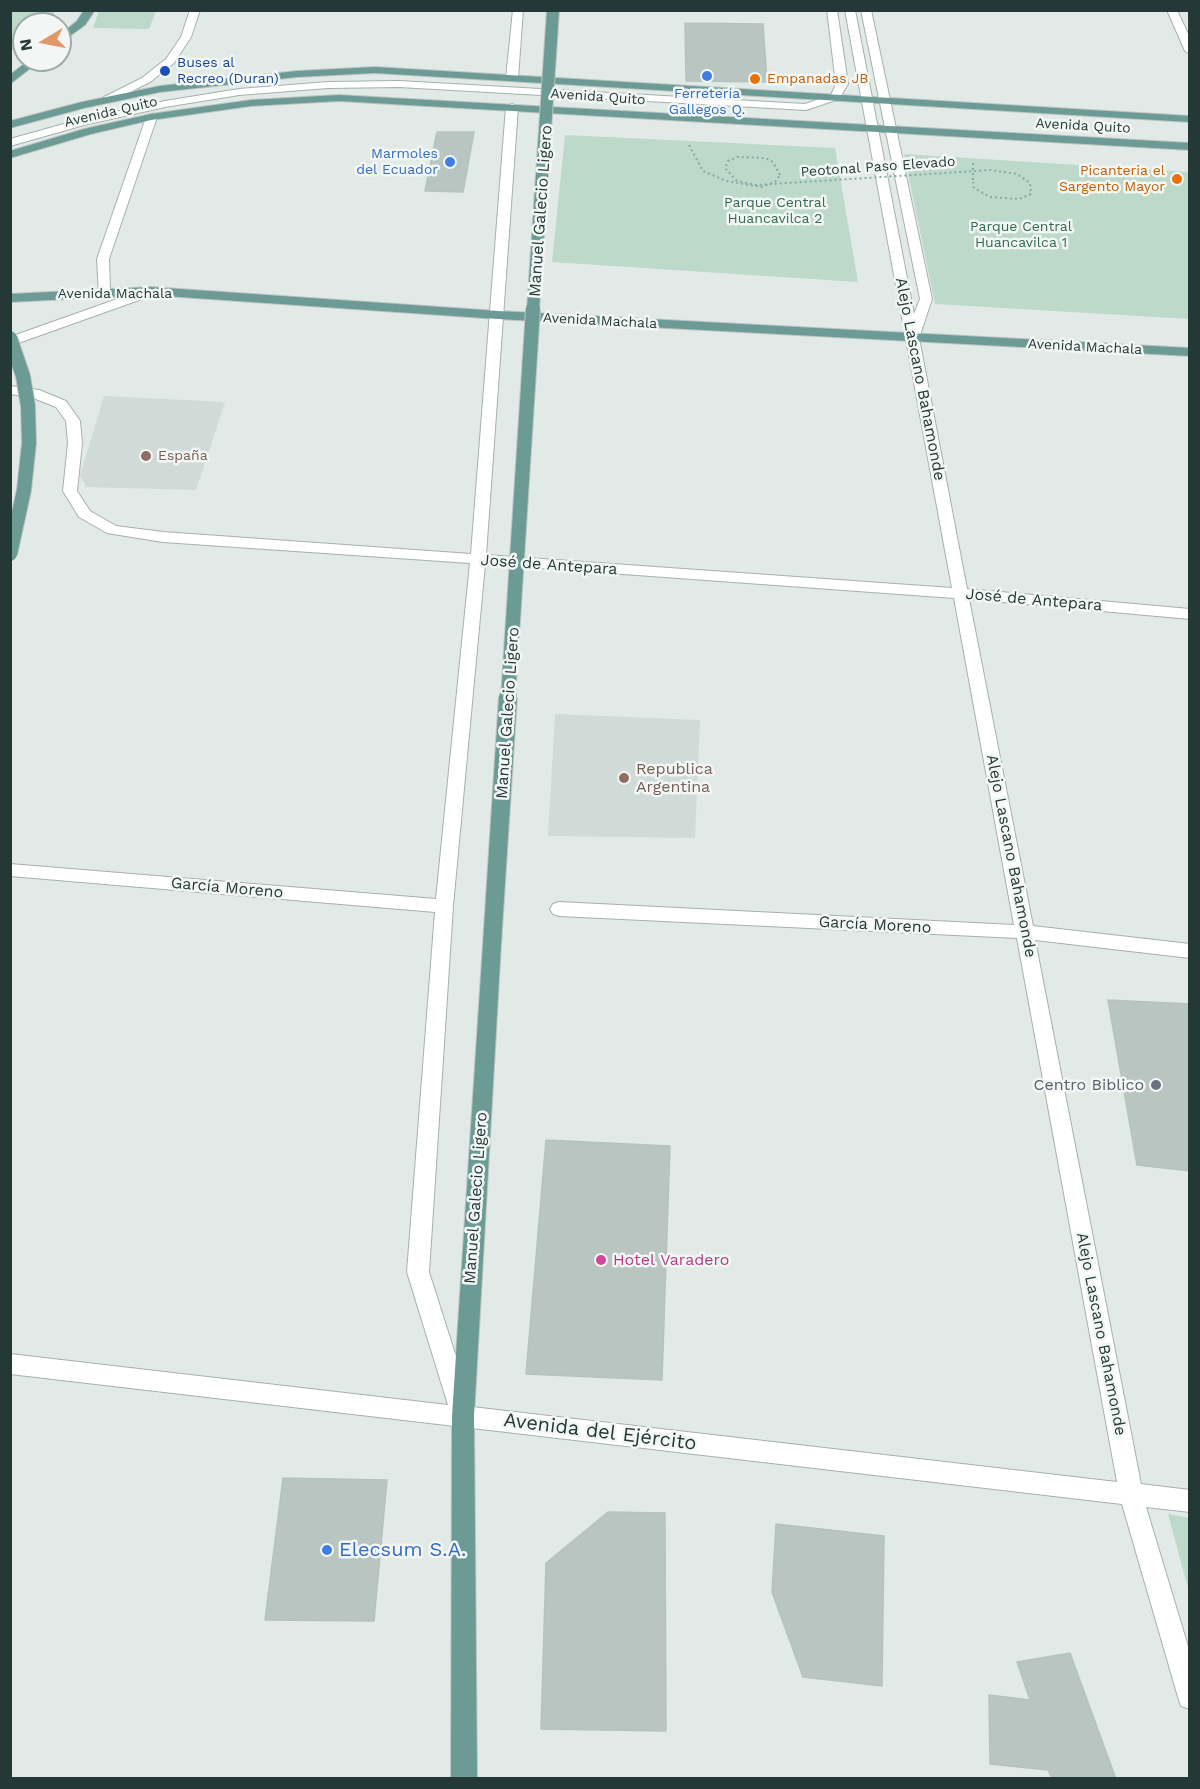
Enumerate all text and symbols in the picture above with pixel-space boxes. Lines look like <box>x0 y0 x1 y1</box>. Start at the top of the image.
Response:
north arrow <box>12 12 72 72</box>
text: N <box>15 37 36 52</box>
place label: Buses al Recreo (Duran) <box>177 55 279 88</box>
marker: Buses al Recreo (Duran) <box>158 64 172 78</box>
marker: Ferretería Gallegos Q. <box>700 69 714 83</box>
place label: Empanadas JB <box>767 71 868 87</box>
marker: Empanadas JB <box>748 72 762 86</box>
street label: Avenida Quito <box>550 85 646 109</box>
place label: Ferretería Gallegos Q. <box>669 86 745 118</box>
street label: Avenida Quito <box>63 93 159 131</box>
street label: Avenida Quito <box>1035 115 1131 137</box>
street label: Manuel Galecio Ligero <box>525 124 557 298</box>
place label: Marmoles del Ecuador <box>356 146 438 178</box>
street label: Peotonal Paso Elevado <box>800 153 956 181</box>
marker: Marmoles del Ecuador <box>443 155 457 169</box>
place label: Picanteria el Sargento Mayor <box>1059 163 1165 196</box>
marker: Picanteria el Sargento Mayor <box>1170 172 1184 186</box>
park label: Parque Central Huancavilca 2 <box>724 195 826 228</box>
park label: Parque Central Huancavilca 1 <box>970 219 1072 252</box>
street label: Alejo Lascano Bahamonde <box>891 276 949 482</box>
street label: Avenida Machala <box>58 286 172 302</box>
street label: Avenida Machala <box>542 310 658 332</box>
street label: Avenida Machala <box>1027 336 1143 358</box>
place label: España <box>158 448 208 464</box>
marker: España <box>139 449 153 463</box>
street label: José de Antepara <box>480 551 618 579</box>
street label: José de Antepara <box>965 584 1103 616</box>
street label: Manuel Galecio Ligero <box>492 626 524 800</box>
street label: Alejo Lascano Bahamonde <box>982 753 1040 959</box>
place label: Republica Argentina <box>636 759 713 797</box>
marker: Republica Argentina <box>617 771 631 785</box>
street label: García Moreno <box>170 874 284 902</box>
street label: García Moreno <box>818 912 932 938</box>
place label: Centro Biblico <box>1034 1075 1144 1095</box>
marker: Centro Biblico <box>1149 1078 1163 1092</box>
street label: Manuel Galecio Ligero <box>460 1111 492 1285</box>
street label: Alejo Lascano Bahamonde <box>1072 1231 1130 1437</box>
place label: Hotel Varadero <box>613 1250 729 1270</box>
marker: Hotel Varadero <box>594 1253 608 1267</box>
street label: Avenida del Ejército <box>502 1408 698 1456</box>
place label: Elecsum S.A. <box>339 1538 466 1562</box>
marker: Elecsum S.A. <box>320 1543 334 1557</box>

